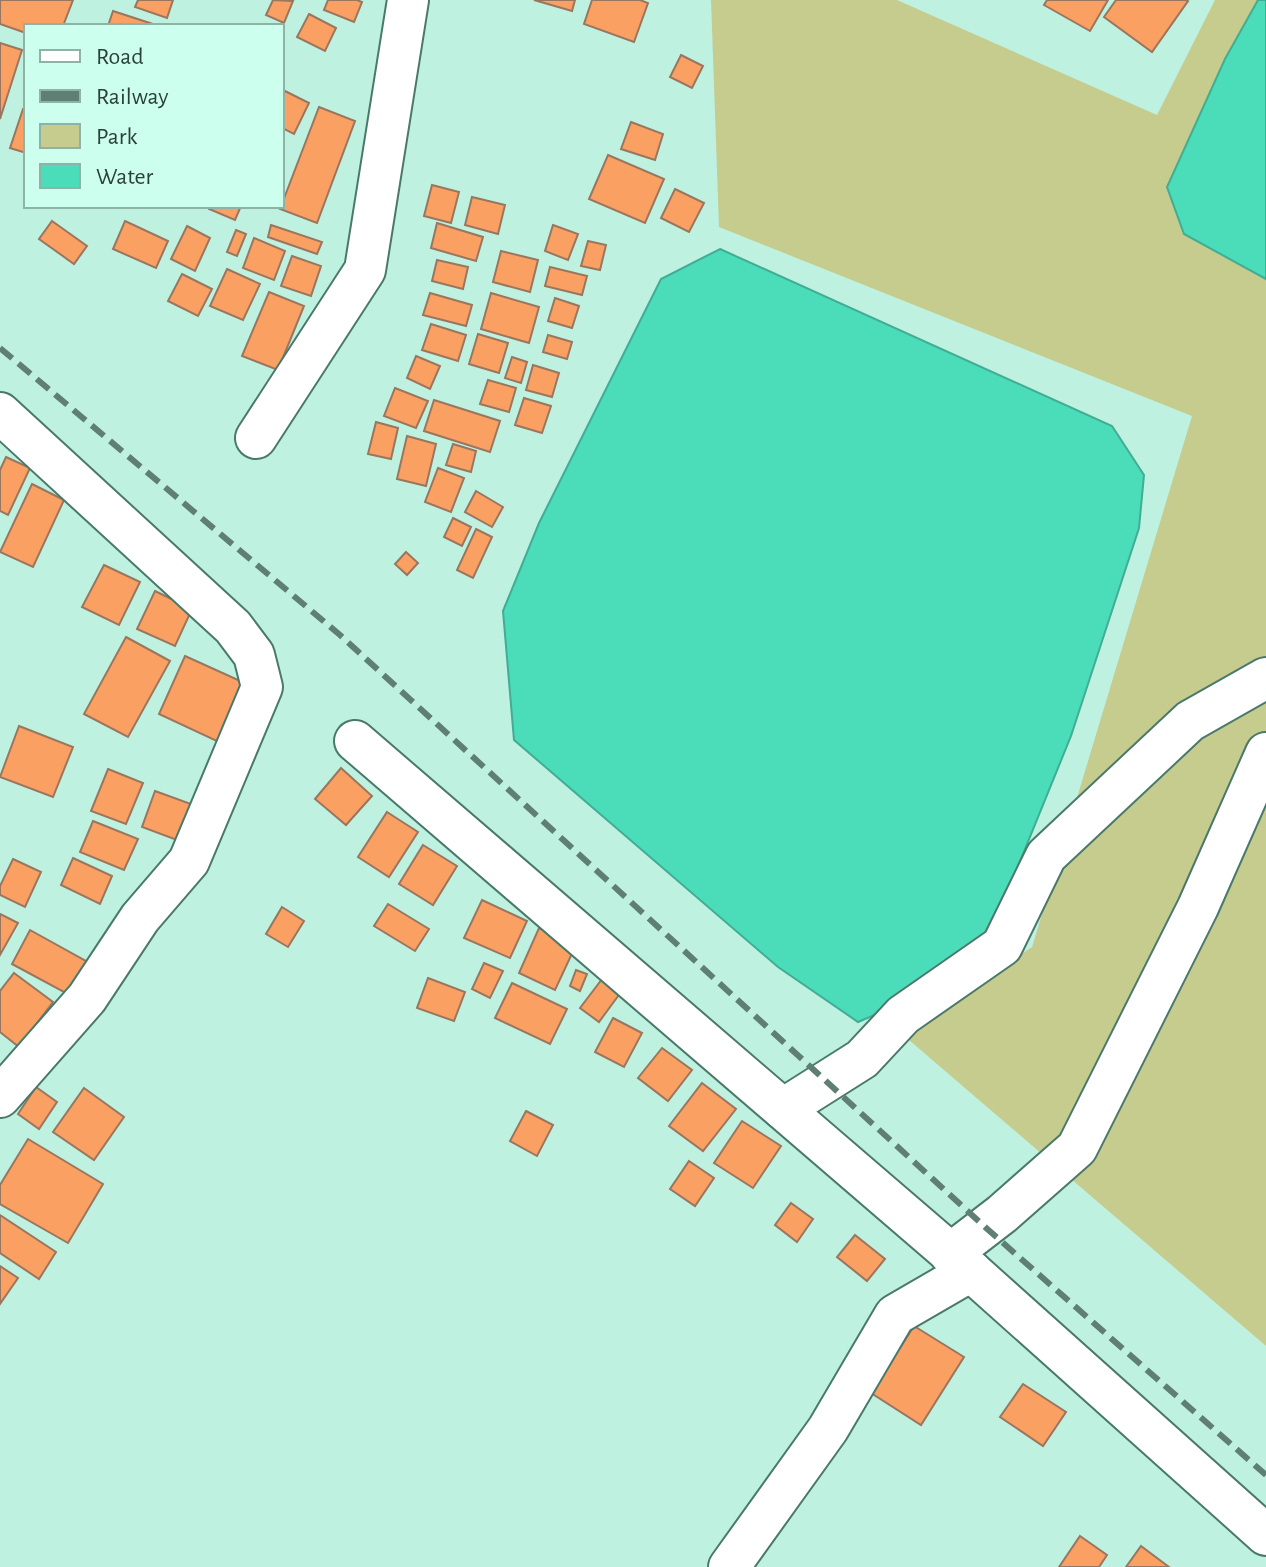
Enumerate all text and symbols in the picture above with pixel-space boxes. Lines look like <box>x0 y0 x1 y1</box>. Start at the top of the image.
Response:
legend <box>24 24 284 208</box>
text: Road <box>96 45 144 69</box>
text: Railway <box>96 85 168 109</box>
text: Park <box>96 125 137 149</box>
text: Water <box>96 165 154 189</box>

